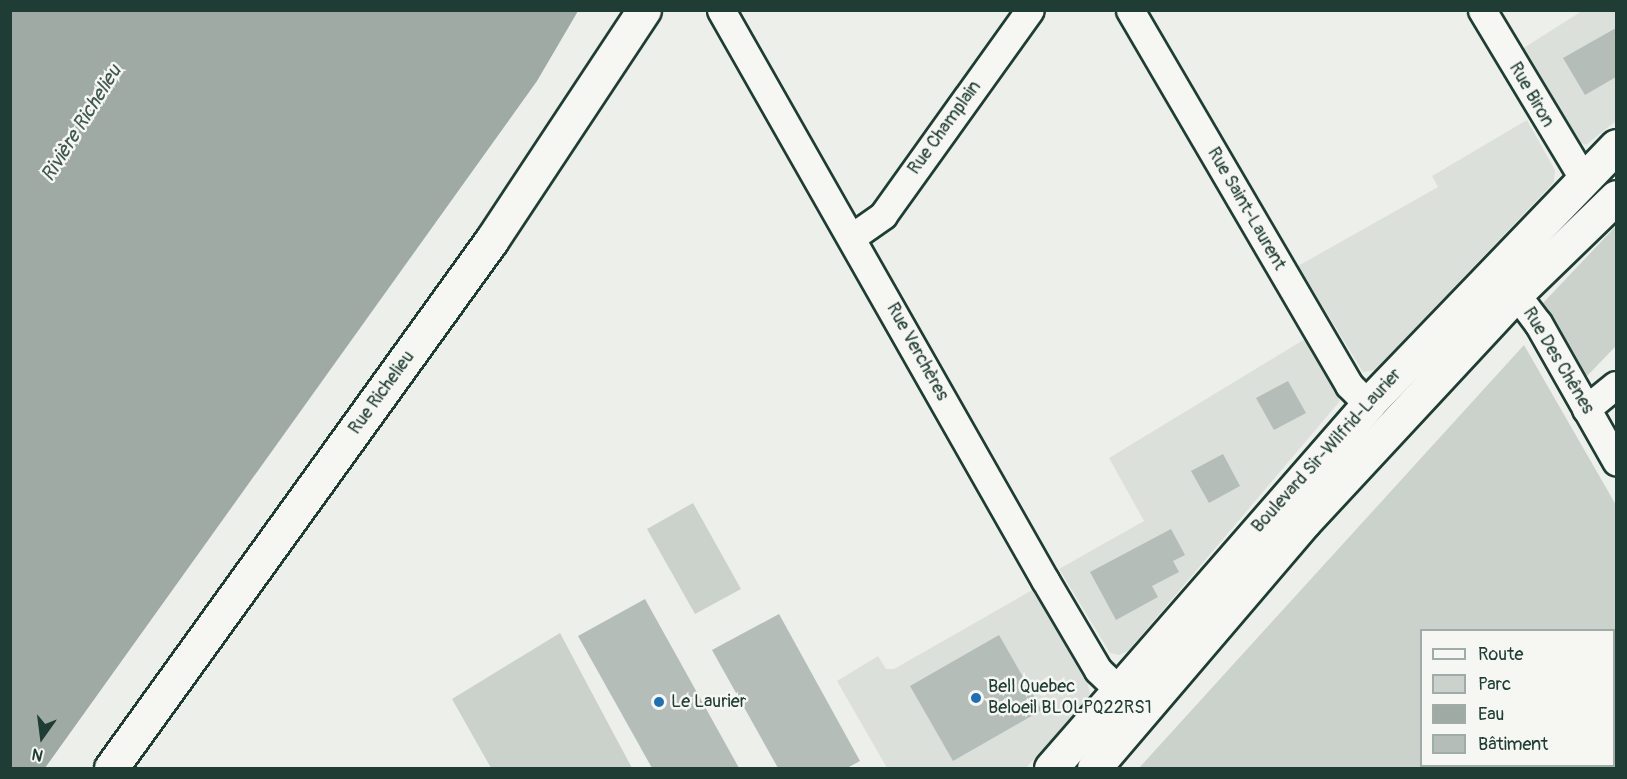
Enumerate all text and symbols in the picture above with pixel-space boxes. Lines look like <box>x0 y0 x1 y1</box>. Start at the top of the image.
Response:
street label: Rue Biron <box>1504 59 1558 131</box>
water label: Rivière Richelieu <box>36 60 126 186</box>
street label: Rue Champlain <box>904 77 986 179</box>
street label: Rue Saint-Laurent <box>1202 144 1290 274</box>
street label: Rue Verchères <box>881 299 953 405</box>
street label: Rue Des Chênes <box>1518 304 1598 418</box>
street label: Rue Richelieu <box>345 347 419 439</box>
street label: Boulevard Sir-Wilfrid-Laurier <box>1248 364 1406 538</box>
legend <box>1420 629 1615 767</box>
text: Route <box>1478 643 1523 666</box>
text: Parc <box>1478 673 1511 696</box>
place label: Bell Quebec Beloeil BLOLPQ22RS1 <box>988 677 1152 720</box>
place label: Le Laurier <box>671 691 746 713</box>
marker: Bell Quebec Beloeil BLOLPQ22RS1 <box>969 691 983 705</box>
marker: Le Laurier <box>652 695 666 709</box>
text: Eau <box>1478 703 1504 726</box>
north arrow <box>12 707 72 767</box>
text: Bâtiment <box>1478 733 1548 756</box>
text: N <box>30 743 45 765</box>

